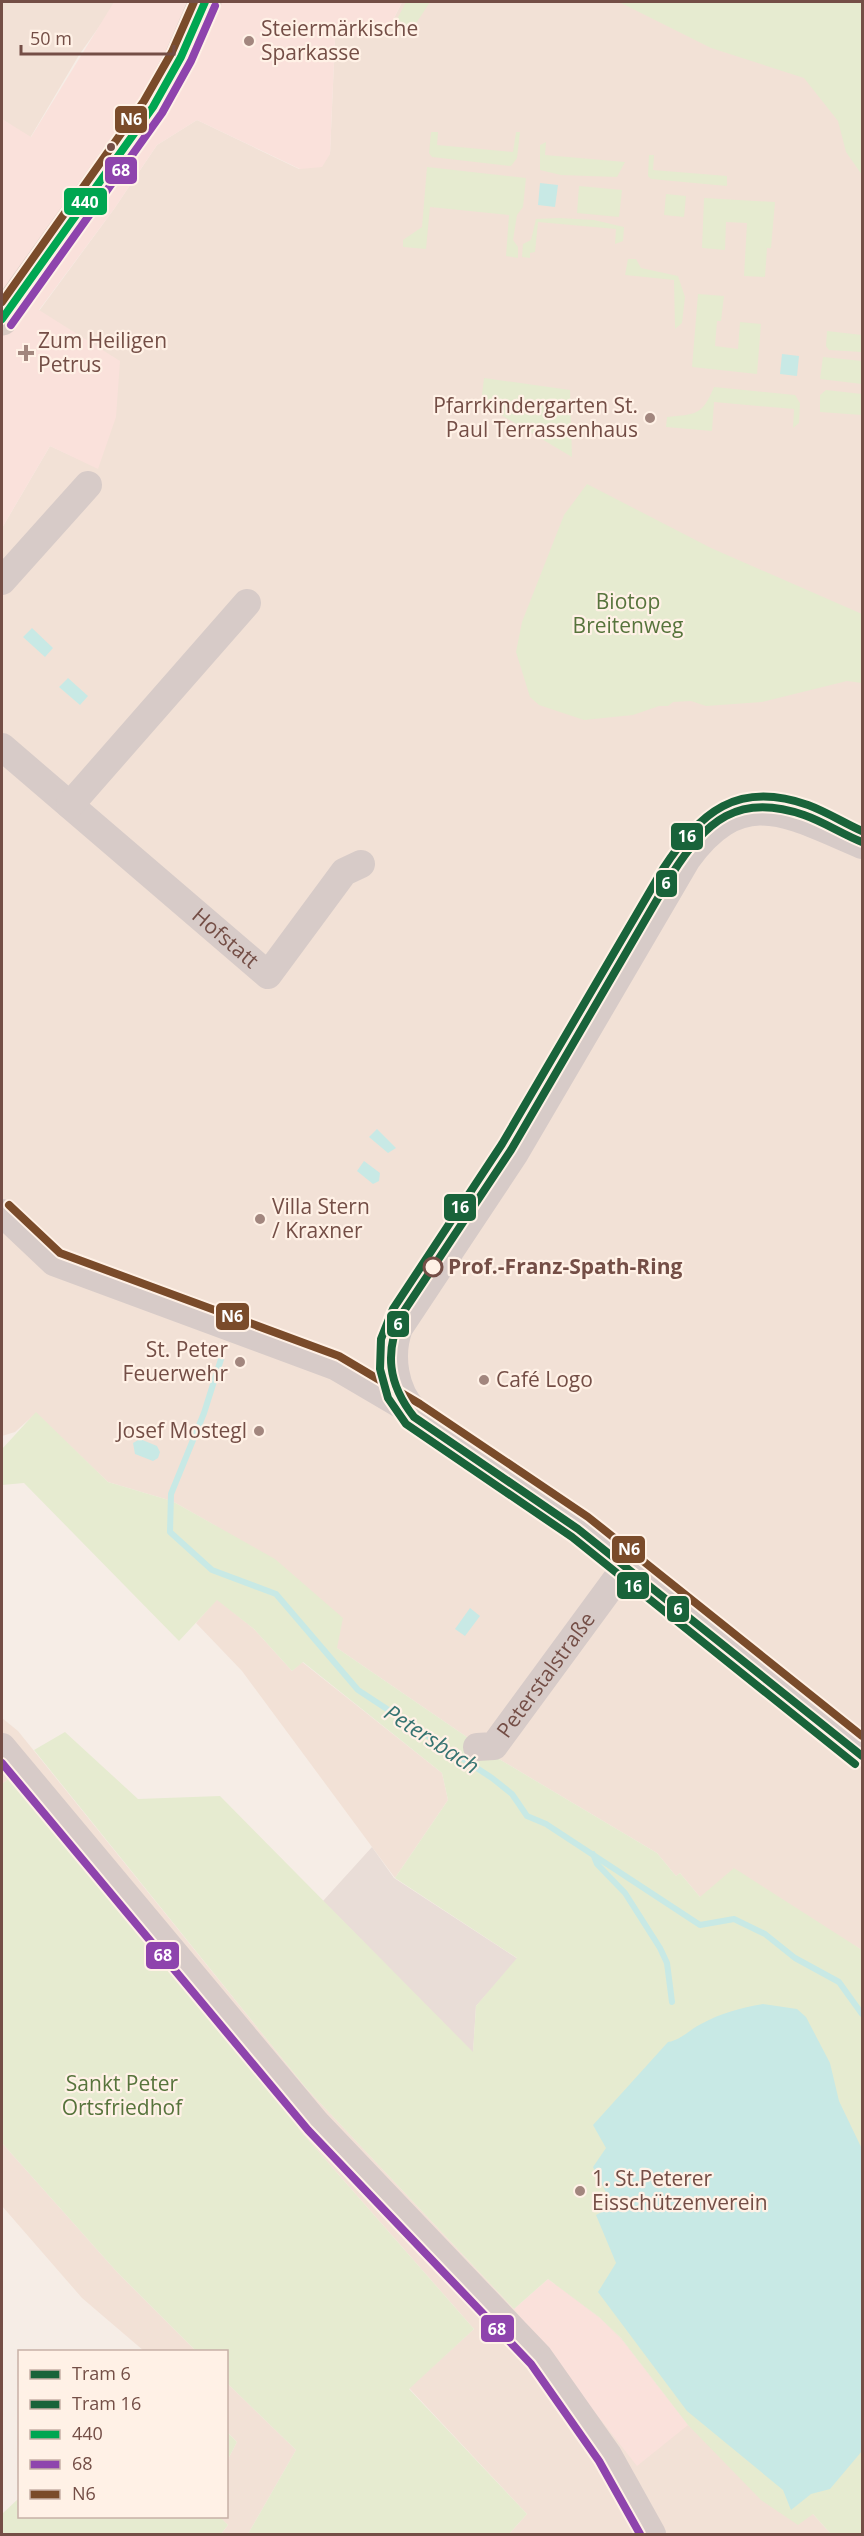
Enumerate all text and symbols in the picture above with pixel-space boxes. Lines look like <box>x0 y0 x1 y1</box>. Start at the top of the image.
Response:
place label: Steiermärkische Sparkasse <box>261 14 418 66</box>
scale bar <box>21 18 174 56</box>
text: 50 m <box>30 26 72 50</box>
marker: Steiermärkische Sparkasse <box>242 34 256 48</box>
line badge: N6 <box>114 105 148 134</box>
text: N6 <box>120 108 142 130</box>
unlabelled marker <box>105 141 117 153</box>
line badge: 68 <box>104 156 138 185</box>
text: 68 <box>112 159 130 181</box>
line badge: 440 <box>63 187 108 216</box>
text: 440 <box>71 191 99 213</box>
place label: Zum Heiligen Petrus <box>38 326 167 378</box>
marker: Zum Heiligen Petrus <box>19 346 33 360</box>
place label: Pfarrkindergarten St. Paul Terrassenhaus <box>433 391 638 443</box>
marker: Pfarrkindergarten St. Paul Terrassenhaus <box>643 411 657 425</box>
park label: Biotop Breitenweg <box>573 587 683 639</box>
line badge: 16 <box>670 822 704 851</box>
text: 16 <box>678 825 696 847</box>
line badge: 6 <box>655 869 678 898</box>
text: 6 <box>661 872 671 894</box>
street label: Hofstatt <box>187 901 265 974</box>
place label: Villa Stern / Kraxner <box>272 1192 370 1244</box>
line badge: 16 <box>443 1193 477 1222</box>
text: 16 <box>451 1196 469 1218</box>
marker: Villa Stern / Kraxner <box>253 1212 267 1226</box>
place label: Prof.-Franz-Spath-Ring <box>448 1252 682 1280</box>
marker: Prof.-Franz-Spath-Ring <box>423 1257 443 1277</box>
line badge: N6 <box>215 1302 250 1331</box>
text: N6 <box>221 1305 243 1327</box>
line badge: 6 <box>386 1310 410 1338</box>
text: 6 <box>393 1313 403 1335</box>
place label: St. Peter Feuerwehr <box>123 1335 228 1387</box>
marker: St. Peter Feuerwehr <box>233 1355 247 1369</box>
place label: Café Logo <box>496 1365 593 1393</box>
marker: Café Logo <box>477 1373 491 1387</box>
place label: Josef Mostegl <box>115 1416 247 1444</box>
marker: Josef Mostegl <box>252 1424 266 1438</box>
line badge: N6 <box>611 1535 646 1564</box>
text: N6 <box>618 1538 640 1560</box>
line badge: 16 <box>616 1571 650 1600</box>
text: 16 <box>624 1575 642 1597</box>
line badge: 6 <box>666 1595 690 1623</box>
text: 6 <box>673 1598 683 1620</box>
street label: Peterstalstraße <box>490 1606 601 1743</box>
water label: Petersbach <box>379 1696 486 1780</box>
line badge: 68 <box>145 1941 180 1970</box>
text: 68 <box>154 1944 172 1966</box>
park label: Sankt Peter Ortsfriedhof <box>62 2069 184 2121</box>
place label: 1. St.Peterer Eisschützenverein <box>592 2164 768 2216</box>
marker: 1. St.Peterer Eisschützenverein <box>573 2184 587 2198</box>
line badge: 68 <box>480 2314 515 2343</box>
text: 68 <box>488 2318 506 2340</box>
legend <box>18 2350 228 2518</box>
text: Tram 6 <box>72 2361 131 2385</box>
text: Tram 16 <box>72 2391 141 2415</box>
text: 440 <box>72 2421 103 2445</box>
text: 68 <box>72 2451 93 2475</box>
text: N6 <box>72 2481 96 2505</box>

